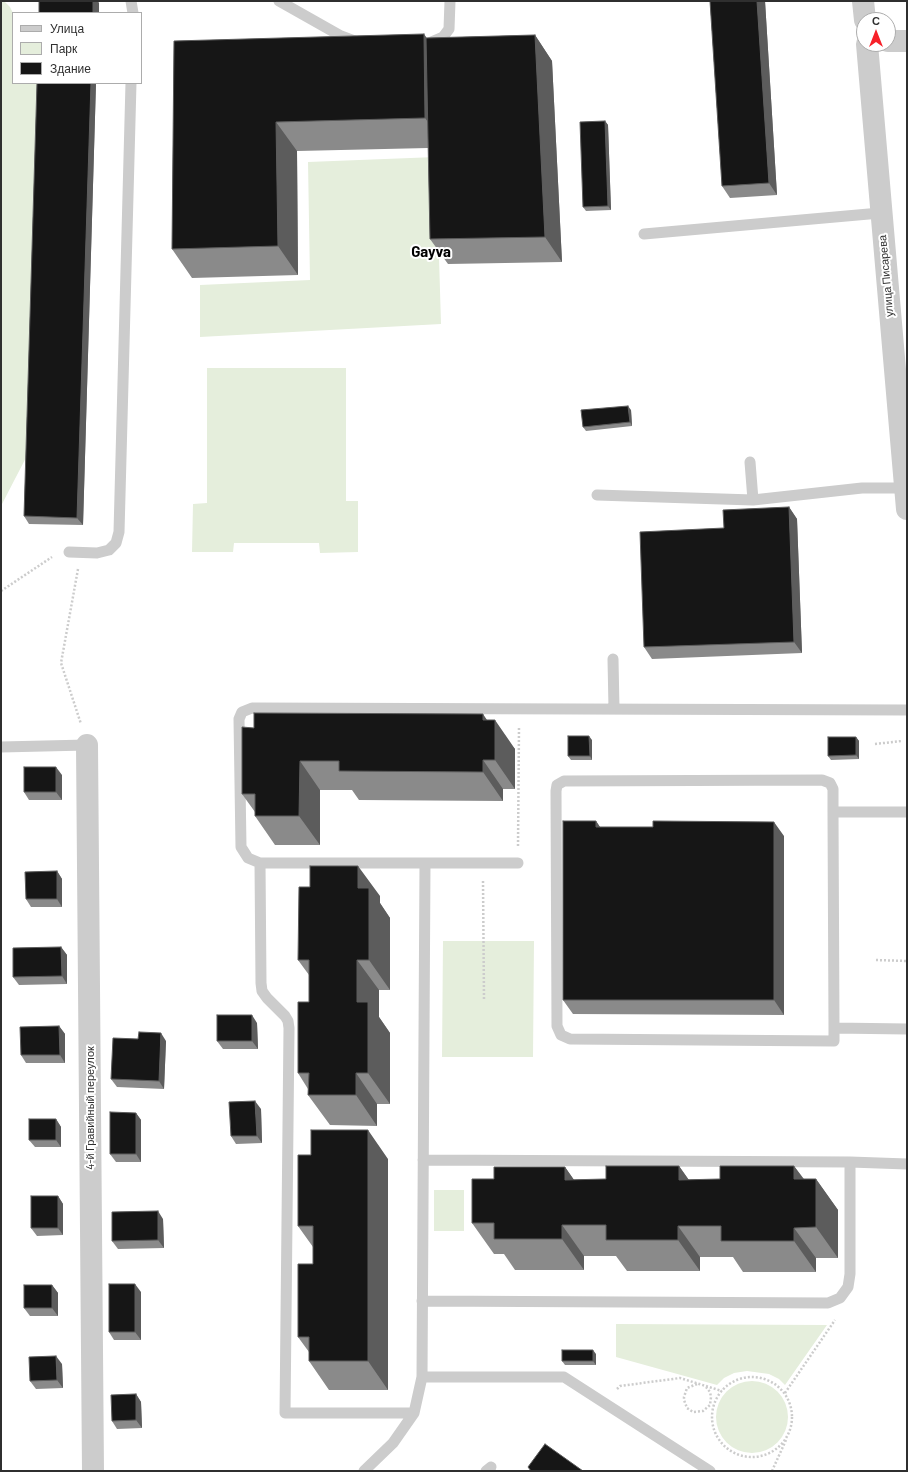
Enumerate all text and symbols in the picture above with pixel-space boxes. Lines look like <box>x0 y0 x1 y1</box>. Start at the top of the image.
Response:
legend <box>12 12 142 84</box>
north arrow <box>856 12 896 52</box>
text: С <box>872 14 880 27</box>
text: Улица <box>50 21 84 35</box>
text: Парк <box>50 41 77 55</box>
text: Здание <box>50 61 91 75</box>
street label: улица Писарева <box>876 234 896 318</box>
district label: Gayva <box>411 243 451 261</box>
street label: 4-й Гравийный переулок <box>83 1046 97 1170</box>

